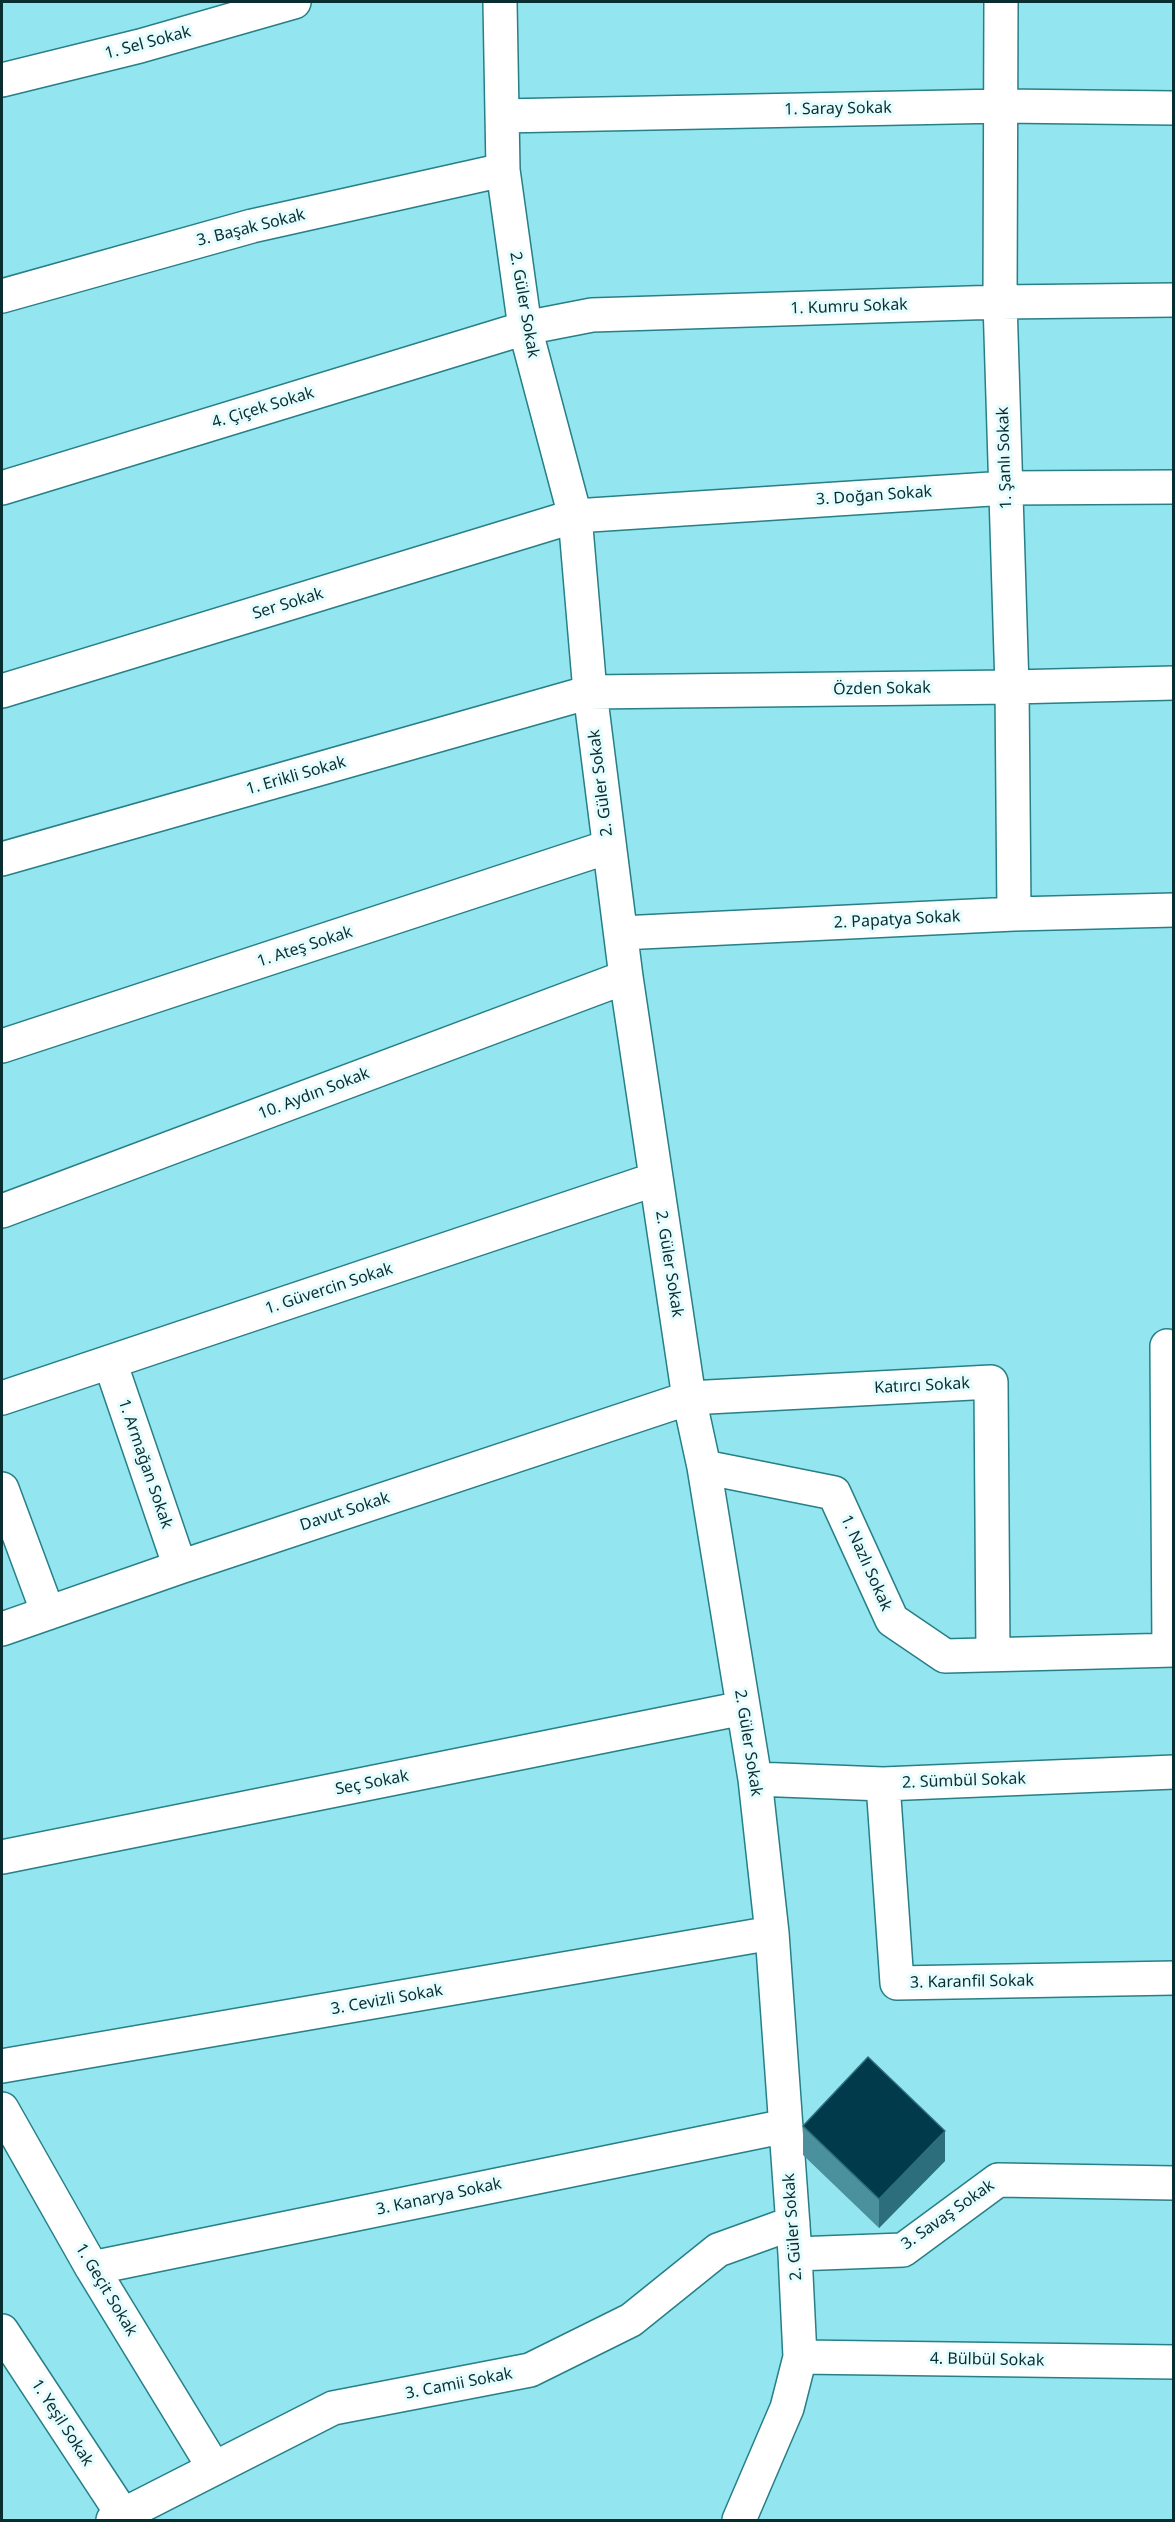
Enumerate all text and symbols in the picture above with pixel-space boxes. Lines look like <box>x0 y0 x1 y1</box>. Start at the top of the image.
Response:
street label: 1. Sel Sokak <box>103 22 193 64</box>
street label: 1. Saray Sokak <box>784 98 892 120</box>
street label: 3. Başak Sokak <box>195 205 307 251</box>
street label: 2. Güler Sokak <box>505 250 543 360</box>
street label: 1. Kumru Sokak <box>790 295 908 319</box>
street label: 4. Çiçek Sokak <box>210 383 316 433</box>
street label: 1. Şanlı Sokak <box>994 407 1016 509</box>
street label: 3. Doğan Sokak <box>815 482 933 510</box>
street label: Ser Sokak <box>250 584 326 624</box>
street label: Özden Sokak <box>833 679 931 699</box>
street label: 2. Güler Sokak <box>585 728 617 838</box>
street label: 1. Erikli Sokak <box>244 753 348 799</box>
street label: 2. Papatya Sokak <box>833 907 961 933</box>
street label: 1. Ateş Sokak <box>255 923 355 971</box>
street label: 10. Aydın Sokak <box>256 1064 372 1124</box>
street label: 2. Güler Sokak <box>651 1209 687 1319</box>
street label: 1. Güvercin Sokak <box>263 1259 395 1319</box>
street label: Katırcı Sokak <box>874 1374 970 1398</box>
street label: 1. Armağan Sokak <box>114 1397 176 1531</box>
street label: Davut Sokak <box>298 1488 392 1536</box>
street label: 1. Nazlı Sokak <box>836 1512 896 1614</box>
street label: 2. Güler Sokak <box>730 1688 766 1798</box>
street label: Seç Sokak <box>334 1766 410 1800</box>
street label: 2. Sümbül Sokak <box>902 1769 1026 1793</box>
street label: 3. Karanfil Sokak <box>910 1971 1034 1993</box>
street label: 3. Cevizli Sokak <box>330 1981 444 2019</box>
street label: 2. Güler Sokak <box>780 2173 806 2281</box>
street label: 3. Kanarya Sokak <box>375 2174 503 2220</box>
street label: 3. Savaş Sokak <box>898 2176 998 2254</box>
street label: 1. Geçit Sokak <box>71 2240 141 2340</box>
street label: 4. Bülbül Sokak <box>930 2349 1044 2371</box>
street label: 3. Camii Sokak <box>404 2364 514 2404</box>
street label: 1. Yeşil Sokak <box>27 2376 97 2470</box>

